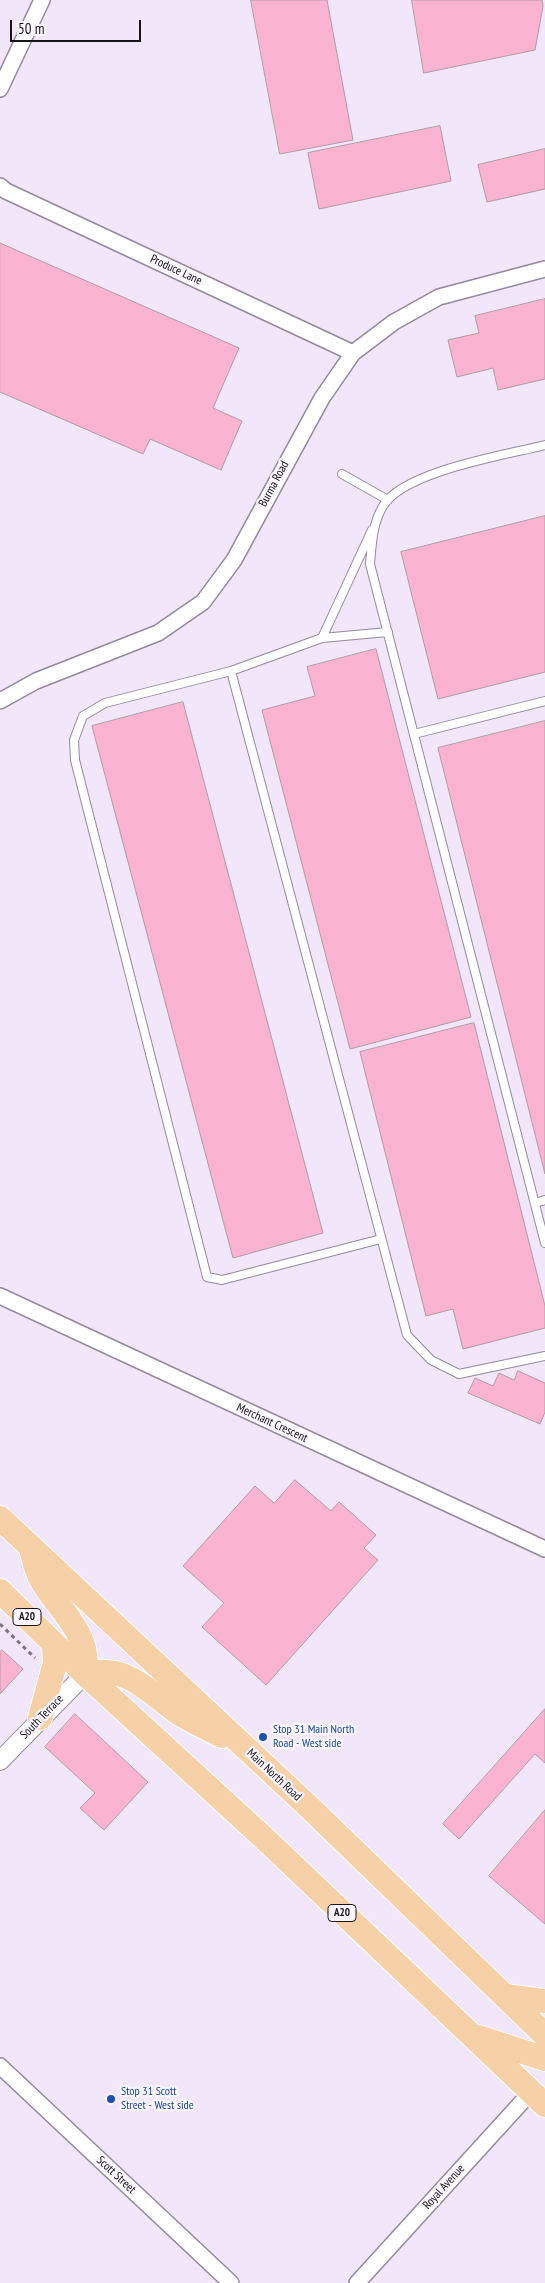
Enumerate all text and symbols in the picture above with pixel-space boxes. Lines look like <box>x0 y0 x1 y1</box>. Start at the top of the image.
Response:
scale bar <box>12 10 144 42</box>
text: 50 m <box>18 19 44 38</box>
street label: Produce Lane <box>148 252 204 288</box>
street label: Burma Road <box>256 459 292 509</box>
street label: Merchant Crescent <box>234 1400 310 1446</box>
road number: A20 <box>13 1608 41 1625</box>
street label: South Terrace <box>17 1692 67 1742</box>
place label: Stop 31 Main North Road - West side <box>273 1723 354 1751</box>
marker: Stop 31 Main North Road - West side <box>257 1731 269 1743</box>
street label: Main North Road <box>244 1746 304 1804</box>
road number: A20 <box>328 1905 356 1922</box>
place label: Stop 31 Scott Street - West side <box>121 2085 194 2113</box>
marker: Stop 31 Scott Street - West side <box>105 2093 117 2105</box>
street label: Scott Street <box>93 2153 139 2197</box>
street label: Royal Avenue <box>420 2162 468 2212</box>

